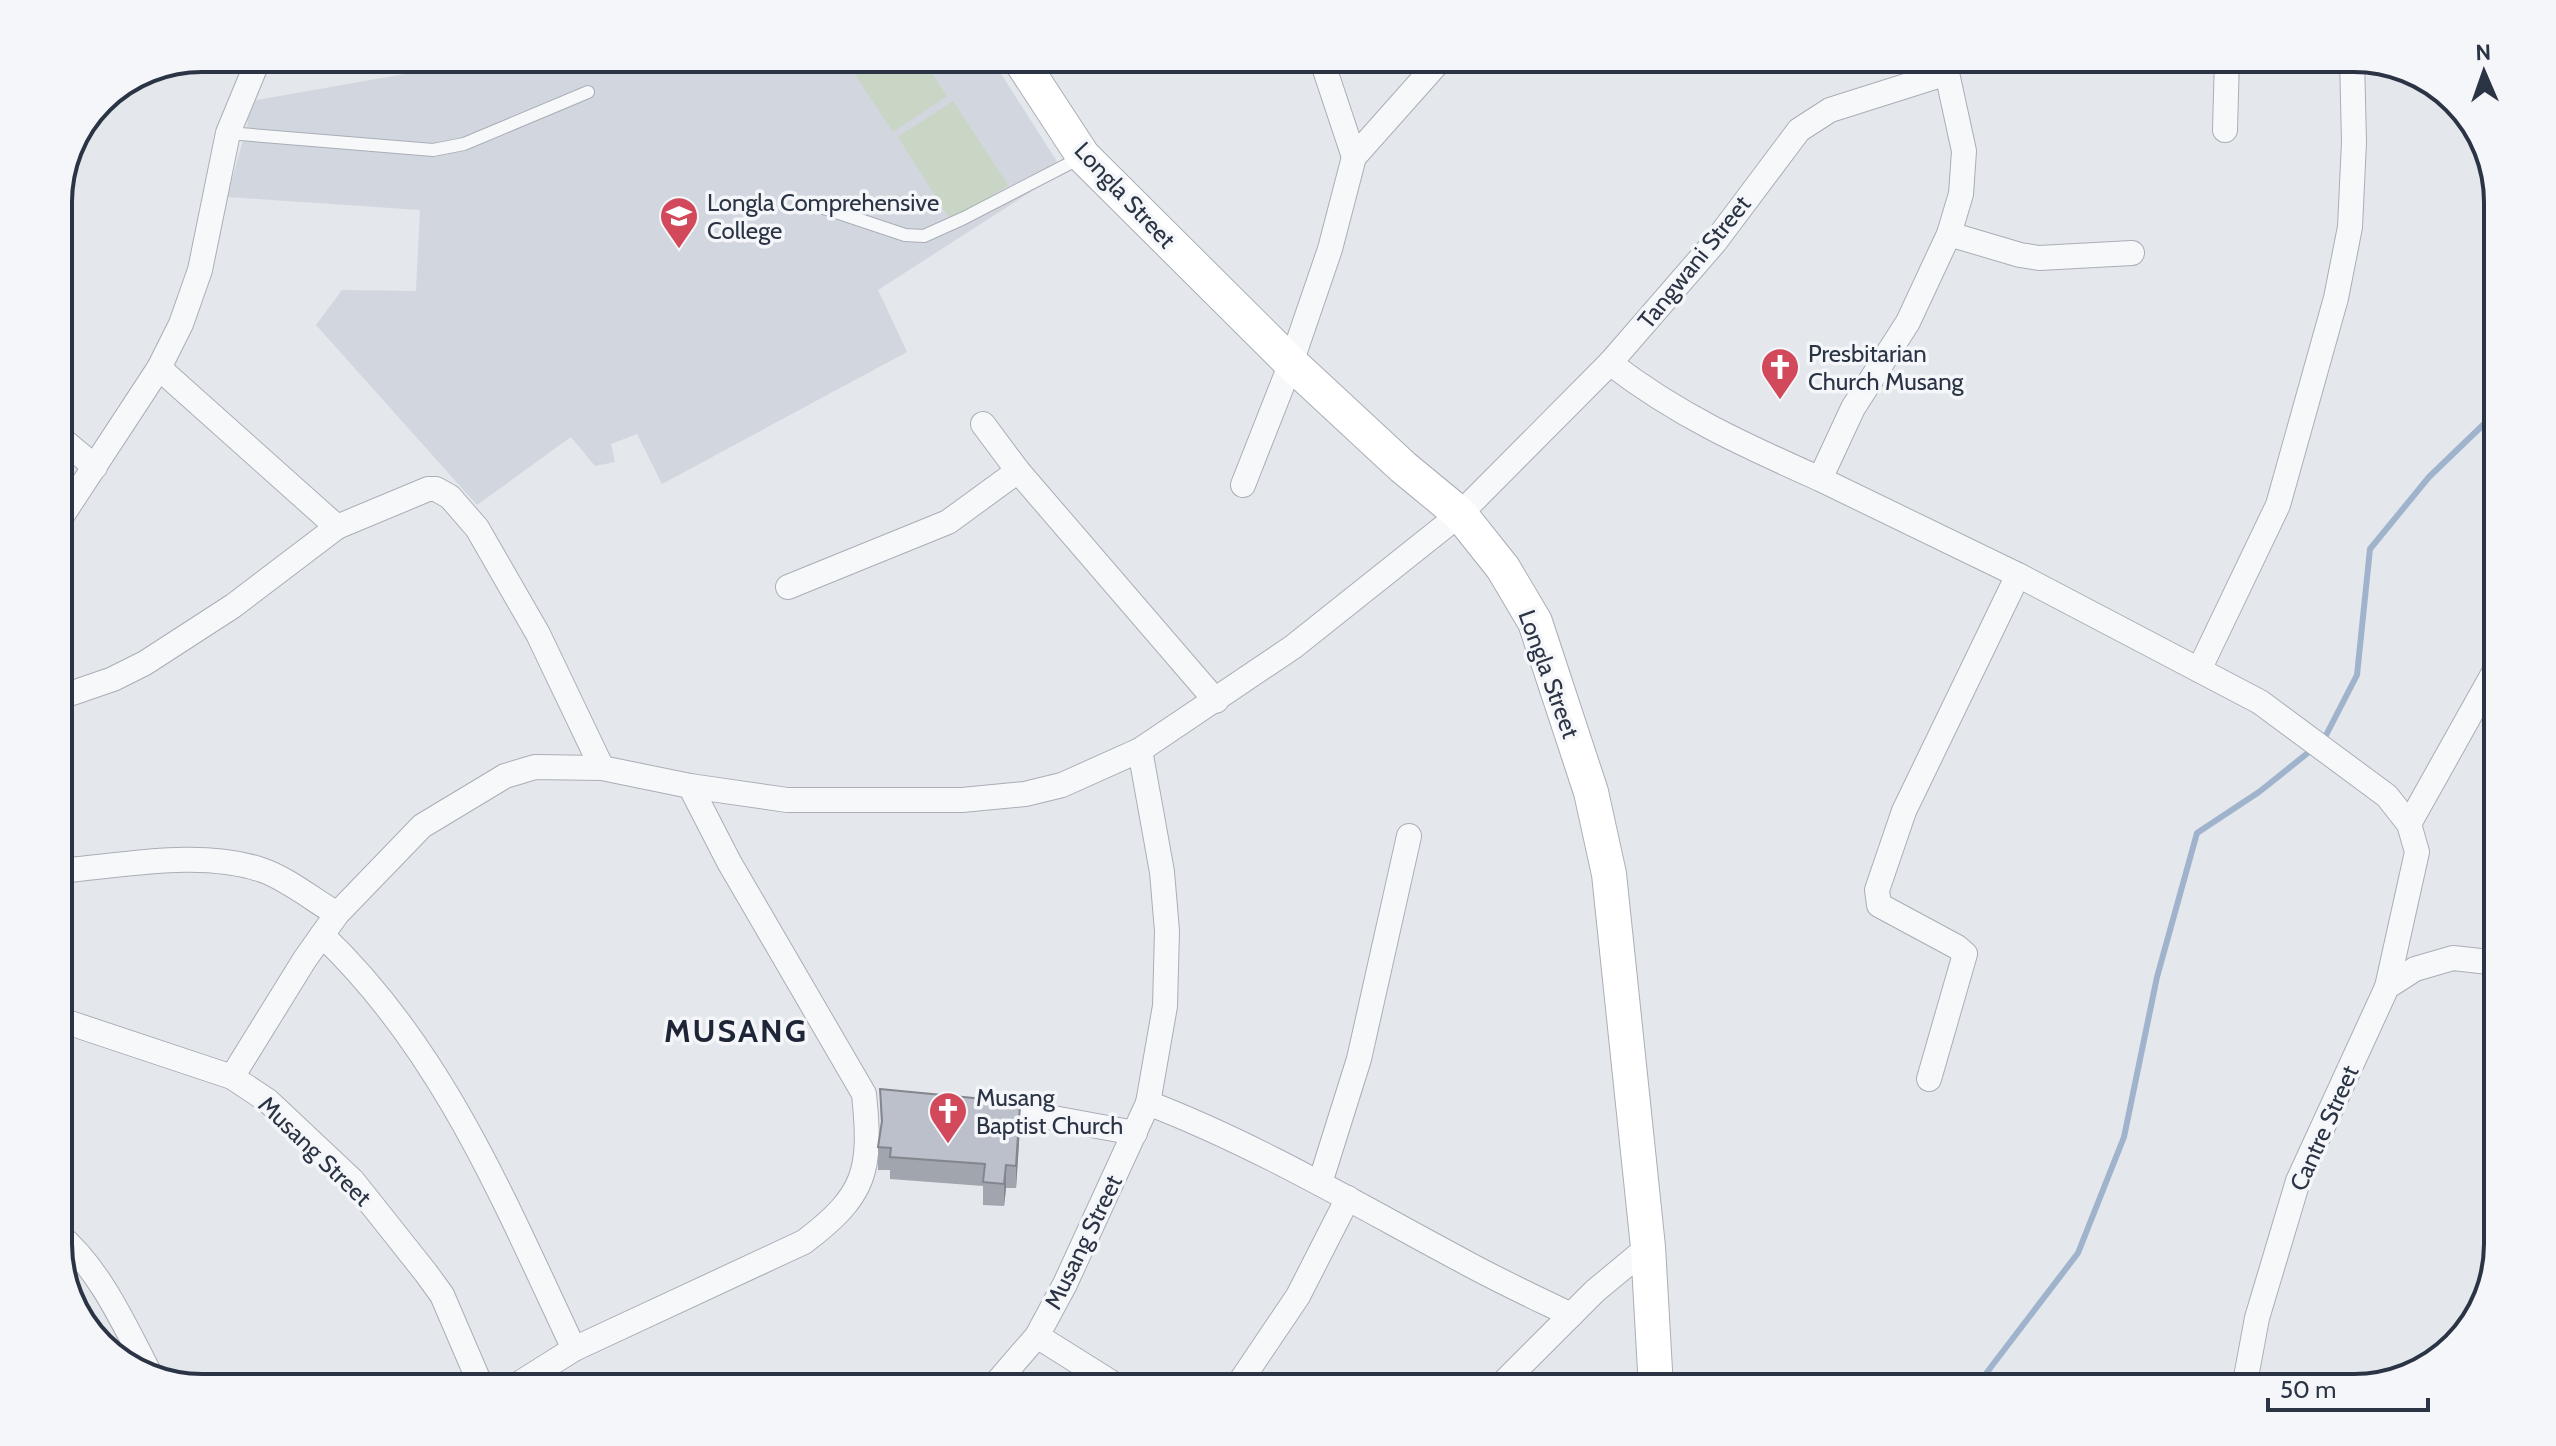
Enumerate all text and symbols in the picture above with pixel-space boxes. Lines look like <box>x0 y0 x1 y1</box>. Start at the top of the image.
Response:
north arrow <box>2444 32 2524 112</box>
text: N <box>2475 39 2492 66</box>
street label: Longla Street <box>1068 136 1182 254</box>
place label: Longla Comprehensive College <box>707 188 939 245</box>
street label: Tangwani Street <box>1632 190 1756 334</box>
school or university icon: Longla Comprehensive College <box>658 195 700 250</box>
place label: Presbitarian Church Musang <box>1808 339 1965 396</box>
church icon: Presbitarian Church Musang <box>1759 346 1801 401</box>
street label: Longla Street <box>1512 606 1586 742</box>
district label: MUSANG <box>664 1011 808 1050</box>
street label: Cantre Street <box>2283 1061 2365 1195</box>
place label: Musang Baptist Church <box>976 1083 1123 1140</box>
street label: Musang Street <box>253 1090 377 1212</box>
church icon: Musang Baptist Church <box>927 1090 969 1145</box>
street label: Musang Street <box>1038 1170 1128 1314</box>
scale bar <box>2268 1362 2428 1412</box>
text: 50 m <box>2280 1375 2336 1404</box>

